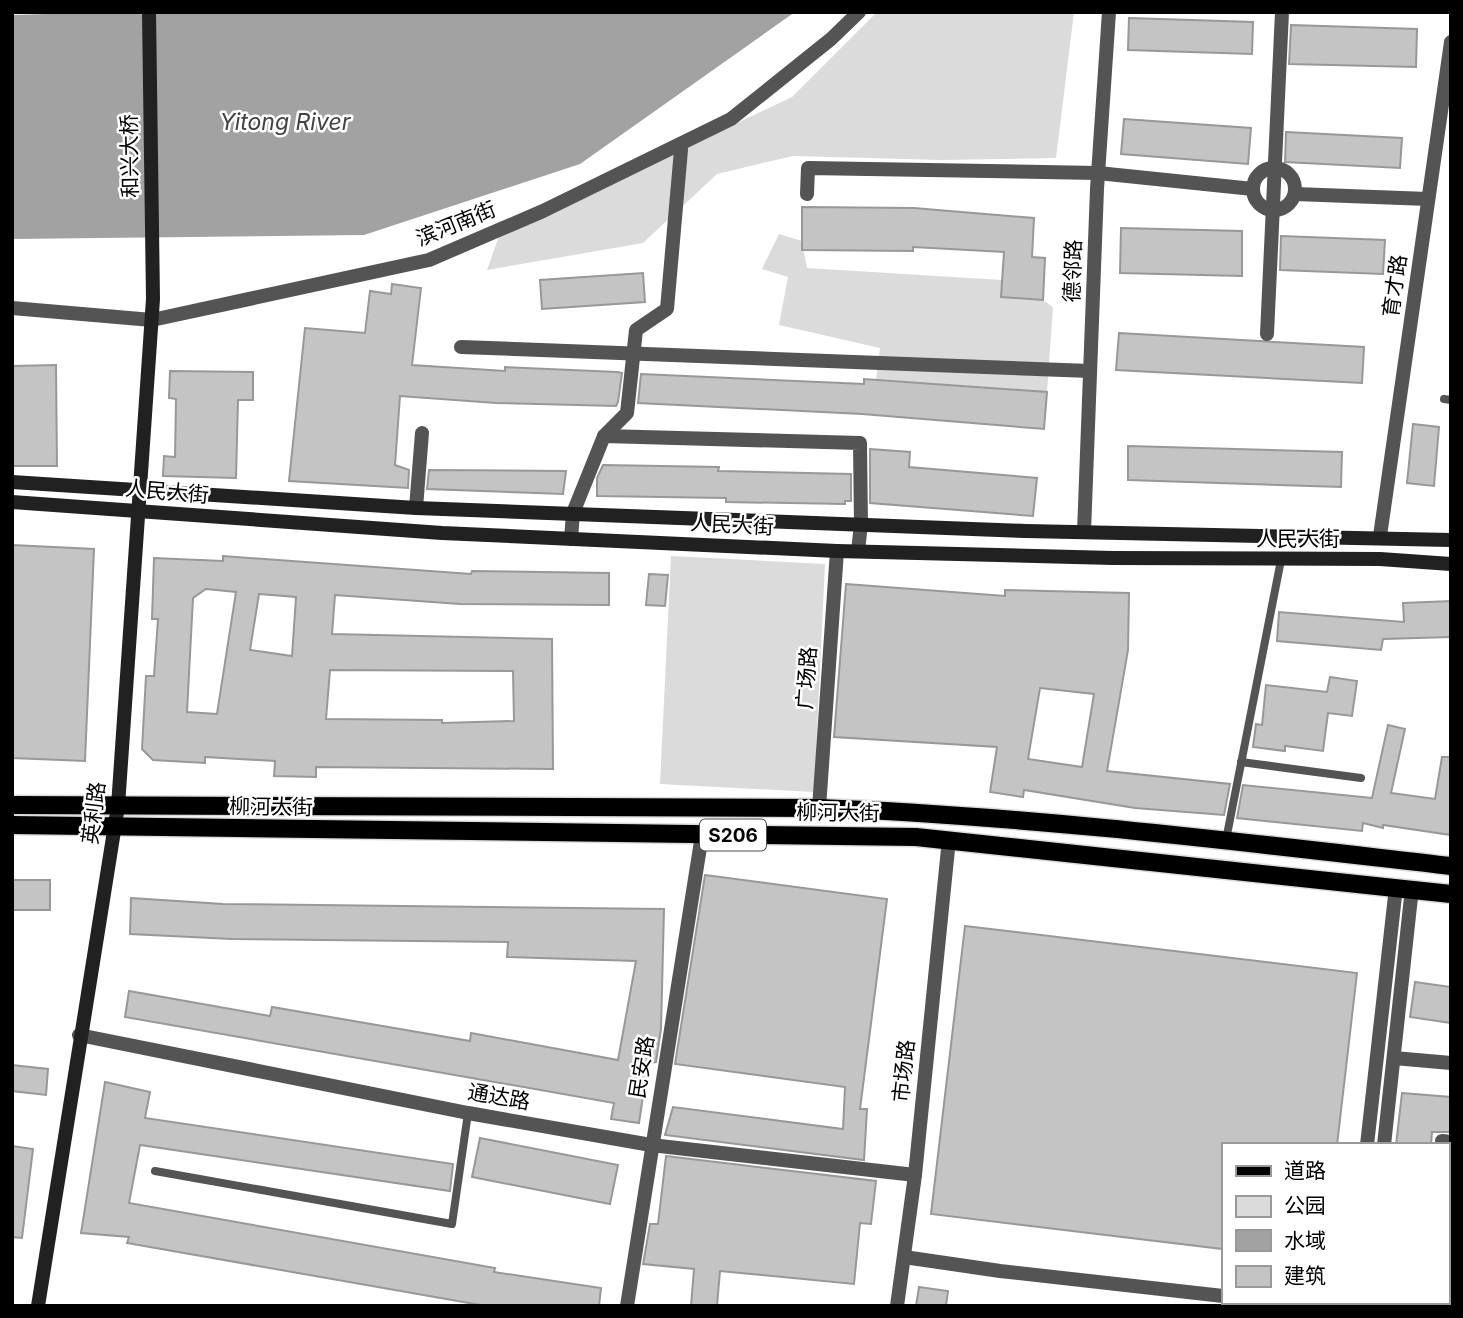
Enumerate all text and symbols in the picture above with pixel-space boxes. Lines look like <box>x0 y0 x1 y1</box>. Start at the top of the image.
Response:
water label: Yitong River <box>220 108 352 136</box>
street label: 和兴大桥 <box>116 114 143 198</box>
street label: 滨河南街 <box>412 196 499 251</box>
street label: 德邻路 <box>1059 239 1086 303</box>
street label: 育才路 <box>1378 253 1411 319</box>
street label: 人民大街 <box>124 475 210 508</box>
street label: 人民大街 <box>689 510 775 539</box>
street label: 人民大街 <box>1256 526 1340 551</box>
street label: 广场路 <box>792 646 821 710</box>
street label: 英利路 <box>77 780 110 846</box>
street label: 柳河大街 <box>229 793 313 820</box>
street label: 柳河大街 <box>796 799 880 826</box>
road number: S206 <box>700 820 766 850</box>
street label: 民安路 <box>624 1034 659 1100</box>
street label: 市场路 <box>888 1038 919 1104</box>
street label: 通达路 <box>466 1079 532 1114</box>
legend <box>1222 1143 1449 1304</box>
text: 道路 <box>1284 1158 1326 1183</box>
text: 公园 <box>1284 1193 1326 1218</box>
text: 水域 <box>1284 1228 1326 1253</box>
text: 建筑 <box>1284 1263 1326 1288</box>

